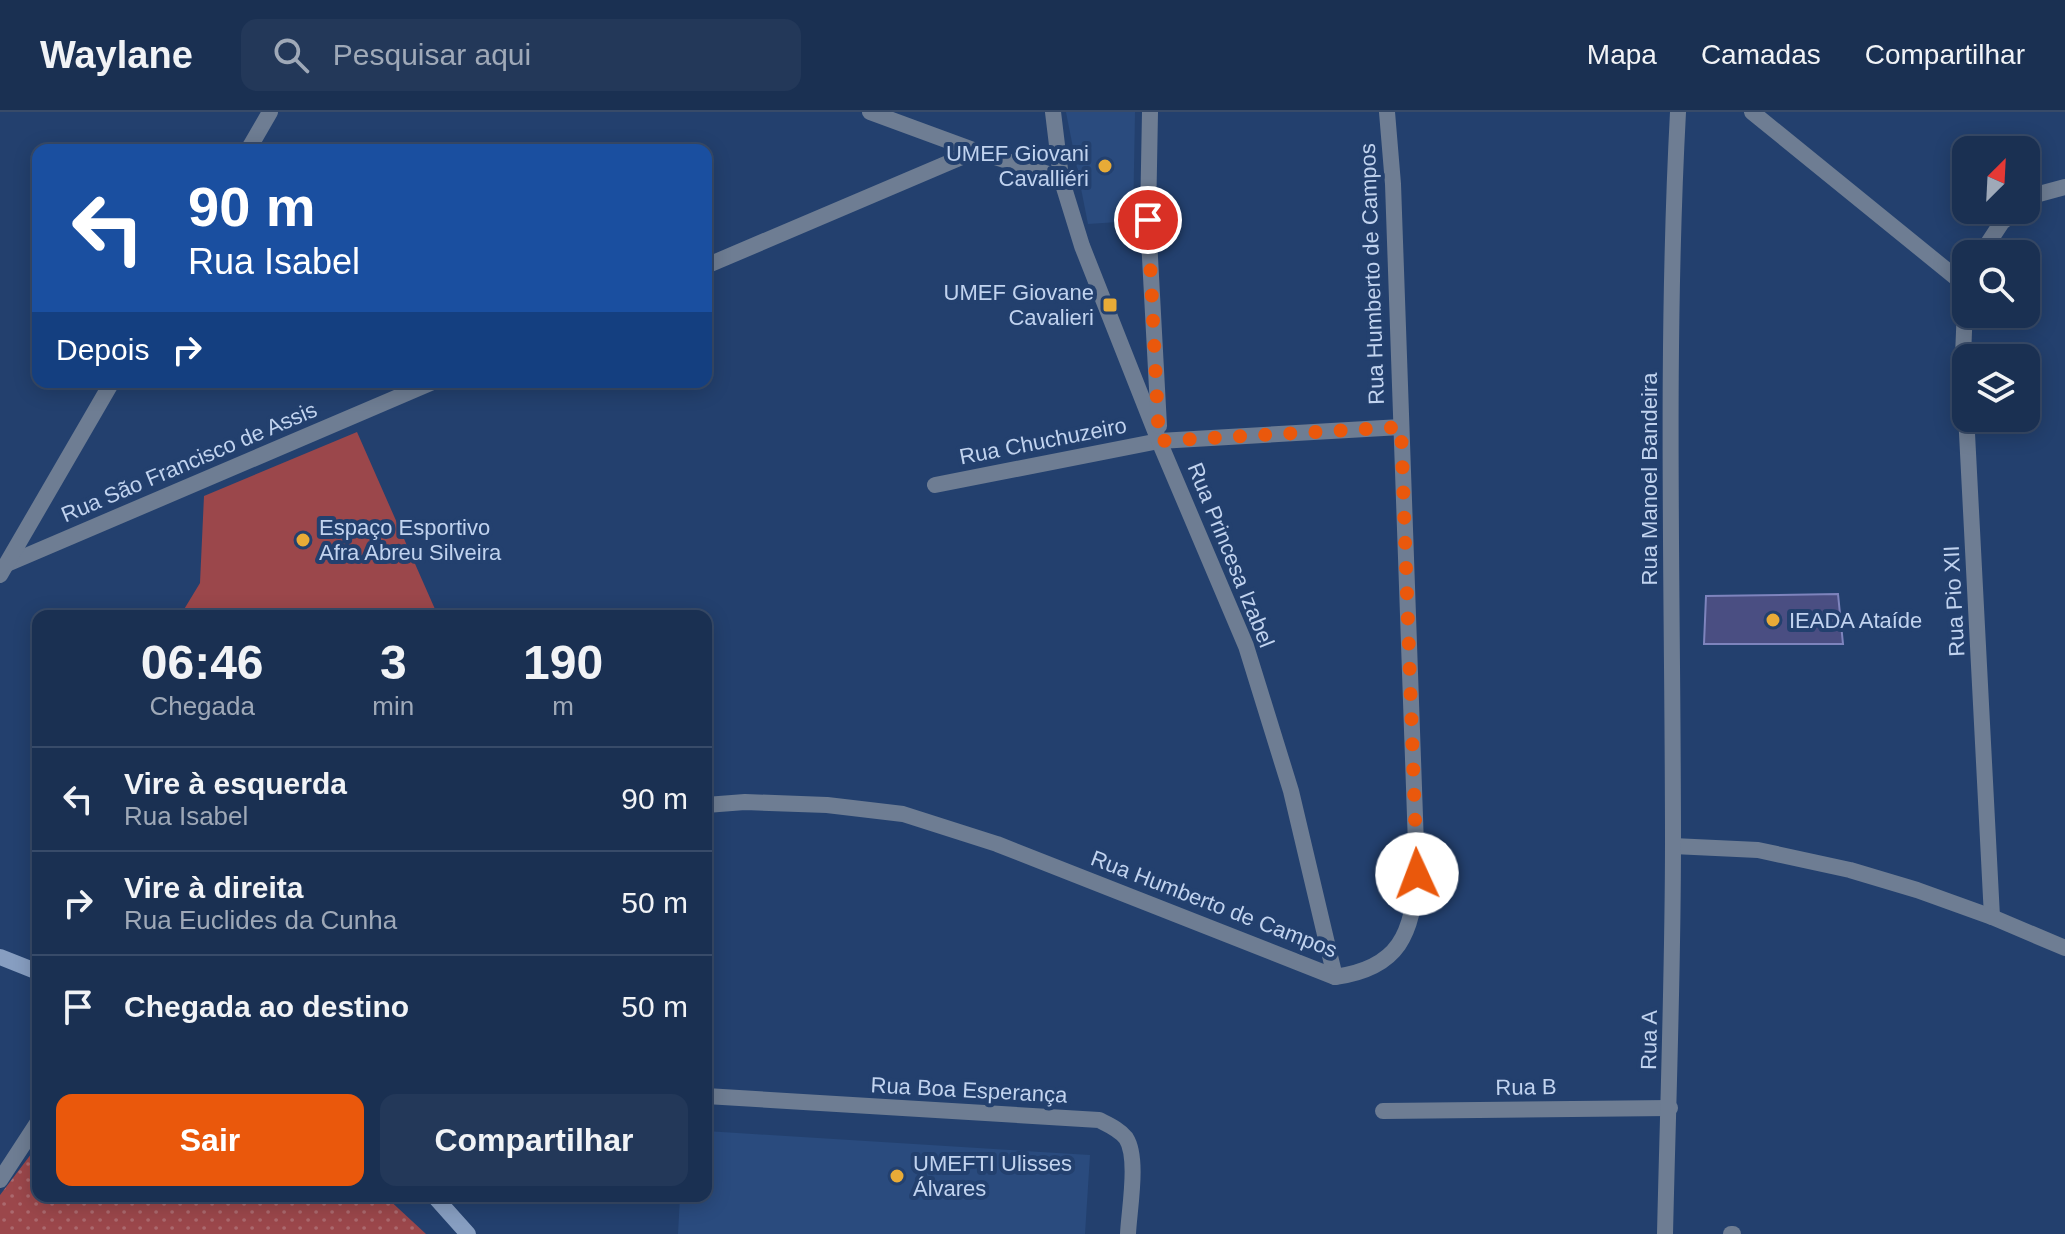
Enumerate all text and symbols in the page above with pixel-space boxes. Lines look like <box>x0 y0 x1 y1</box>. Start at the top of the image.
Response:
search box <box>241 19 801 91</box>
icon: search <box>269 33 313 77</box>
text: Waylane <box>40 34 193 76</box>
text: Pesquisar aqui <box>333 38 531 71</box>
text: Mapa <box>1587 39 1657 70</box>
text: Camadas <box>1701 39 1821 70</box>
text: Compartilhar <box>1865 39 2025 70</box>
north arrow <box>1952 136 2040 224</box>
map controls <box>1952 136 2040 432</box>
place label: UMEF Giovani Cavalliéri <box>946 141 1089 191</box>
street label: Rua Humberto de Campos <box>1355 143 1389 405</box>
marker: UMEF Giovani Cavalliéri <box>1096 157 1114 175</box>
text: 90 m <box>188 175 316 238</box>
icon: left <box>56 176 160 280</box>
pin <box>1114 186 1182 254</box>
icon: arrive <box>1126 198 1170 242</box>
button: search <box>1952 240 2040 328</box>
text: Rua Isabel <box>188 241 360 282</box>
place label: UMEF Giovane Cavalieri <box>944 280 1094 330</box>
marker: UMEF Giovane Cavalieri <box>1101 296 1119 314</box>
icon: right <box>165 328 209 372</box>
text: Depois <box>56 333 149 366</box>
button: layers <box>1952 344 2040 432</box>
street label: Rua Manoel Bandeira <box>1637 372 1662 585</box>
street label: Rua São Francisco de Assis <box>57 397 321 527</box>
street label: Rua Chuchuzeiro <box>957 413 1129 469</box>
street label: Rua Princesa Izabel <box>1183 459 1279 651</box>
place label: Espaço Esportivo Afra Abreu Silveira <box>319 515 502 565</box>
marker: Espaço Esportivo Afra Abreu Silveira <box>294 531 312 549</box>
street label: Rua Pio XII <box>1939 545 1969 657</box>
place label: IEADA Ataíde <box>1789 608 1922 633</box>
marker: IEADA Ataíde <box>1764 611 1782 629</box>
text: 06:46 <box>141 636 264 689</box>
text: 3 <box>380 636 407 689</box>
text: 190 <box>523 636 603 689</box>
text: Chegada <box>149 691 255 721</box>
text: min <box>372 691 414 721</box>
text: m <box>552 691 574 721</box>
text: Vire à esquerda <box>124 767 347 800</box>
icon: left <box>56 777 100 821</box>
text: 90 m <box>621 782 688 815</box>
text: Rua Isabel <box>124 801 248 831</box>
position arrow <box>1375 832 1459 916</box>
street label: Rua Humberto de Campos <box>1087 845 1341 963</box>
text: Vire à direita <box>124 871 304 904</box>
icon: right <box>56 881 100 925</box>
text: 50 m <box>621 886 688 919</box>
text: Rua Euclides da Cunha <box>124 905 397 935</box>
icon: arrive <box>56 985 100 1029</box>
text: Chegada ao destino <box>124 990 409 1023</box>
text: 50 m <box>621 990 688 1023</box>
street label: Rua A <box>1636 1009 1662 1070</box>
street label: Rua Boa Esperança <box>870 1072 1069 1108</box>
street label: Rua B <box>1495 1074 1557 1100</box>
button: Sair <box>56 1094 364 1186</box>
button: Compartilhar <box>380 1094 688 1186</box>
place label: UMEFTI Ulisses Álvares <box>913 1151 1072 1201</box>
marker: UMEFTI Ulisses Álvares <box>888 1167 906 1185</box>

